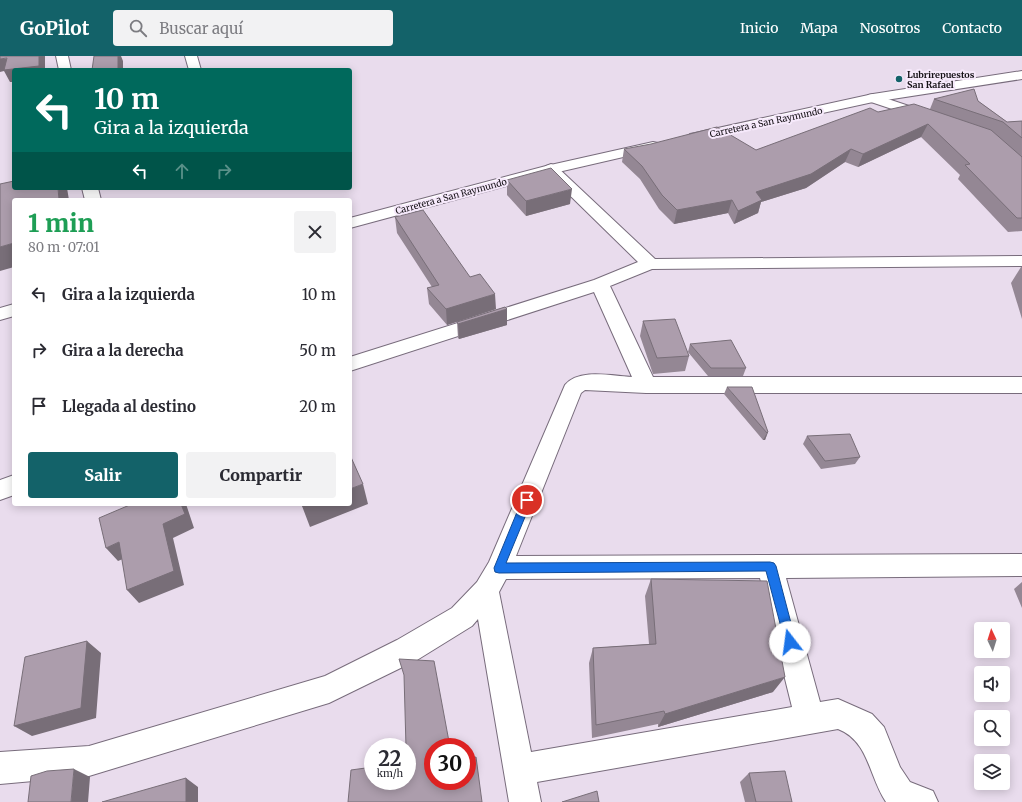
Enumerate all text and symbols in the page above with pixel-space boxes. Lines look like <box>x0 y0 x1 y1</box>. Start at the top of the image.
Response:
search box <box>113 10 393 46</box>
text: GoPilot <box>20 16 89 40</box>
icon: search <box>127 17 149 39</box>
text: Buscar aquí <box>159 19 243 38</box>
text: Inicio <box>740 19 778 37</box>
text: Mapa <box>800 19 838 37</box>
text: Nosotros <box>860 19 920 37</box>
text: Contacto <box>942 19 1002 37</box>
place label: Lubrirepuestos San Rafael <box>907 69 975 90</box>
marker: Lubrirepuestos San Rafael <box>894 74 904 84</box>
text: 10 m <box>94 81 159 117</box>
icon: left <box>28 84 80 136</box>
street label: Carretera a San Raymundo <box>709 105 823 139</box>
text: Gira a la izquierda <box>94 116 249 139</box>
icon: left <box>129 160 151 182</box>
icon: ahead <box>171 160 193 182</box>
icon: right <box>213 160 235 182</box>
street label: Carretera a San Raymundo <box>394 176 508 216</box>
text: 1 min <box>28 208 94 239</box>
button: close <box>294 211 336 253</box>
text: 80 m · 07:01 <box>28 239 99 256</box>
icon: left <box>28 283 50 305</box>
text: Gira a la izquierda <box>62 285 195 304</box>
text: 10 m <box>302 285 336 304</box>
icon: right <box>28 339 50 361</box>
text: Gira a la derecha <box>62 341 184 360</box>
text: 50 m <box>299 341 336 360</box>
icon: arrive <box>28 395 50 417</box>
text: Llegada al destino <box>62 397 196 416</box>
text: 20 m <box>299 397 336 416</box>
button: Salir <box>28 452 178 498</box>
button: Compartir <box>186 452 336 498</box>
pin <box>510 483 544 517</box>
icon: arrive <box>516 489 538 511</box>
position arrow <box>769 621 811 663</box>
north arrow <box>974 622 1010 658</box>
map controls <box>974 622 1010 790</box>
button: sound <box>974 666 1010 702</box>
button: search <box>974 710 1010 746</box>
speed limit sign: 30 <box>424 738 476 790</box>
text: 22 <box>378 746 402 771</box>
button: layers <box>974 754 1010 790</box>
text: km/h <box>377 767 403 780</box>

